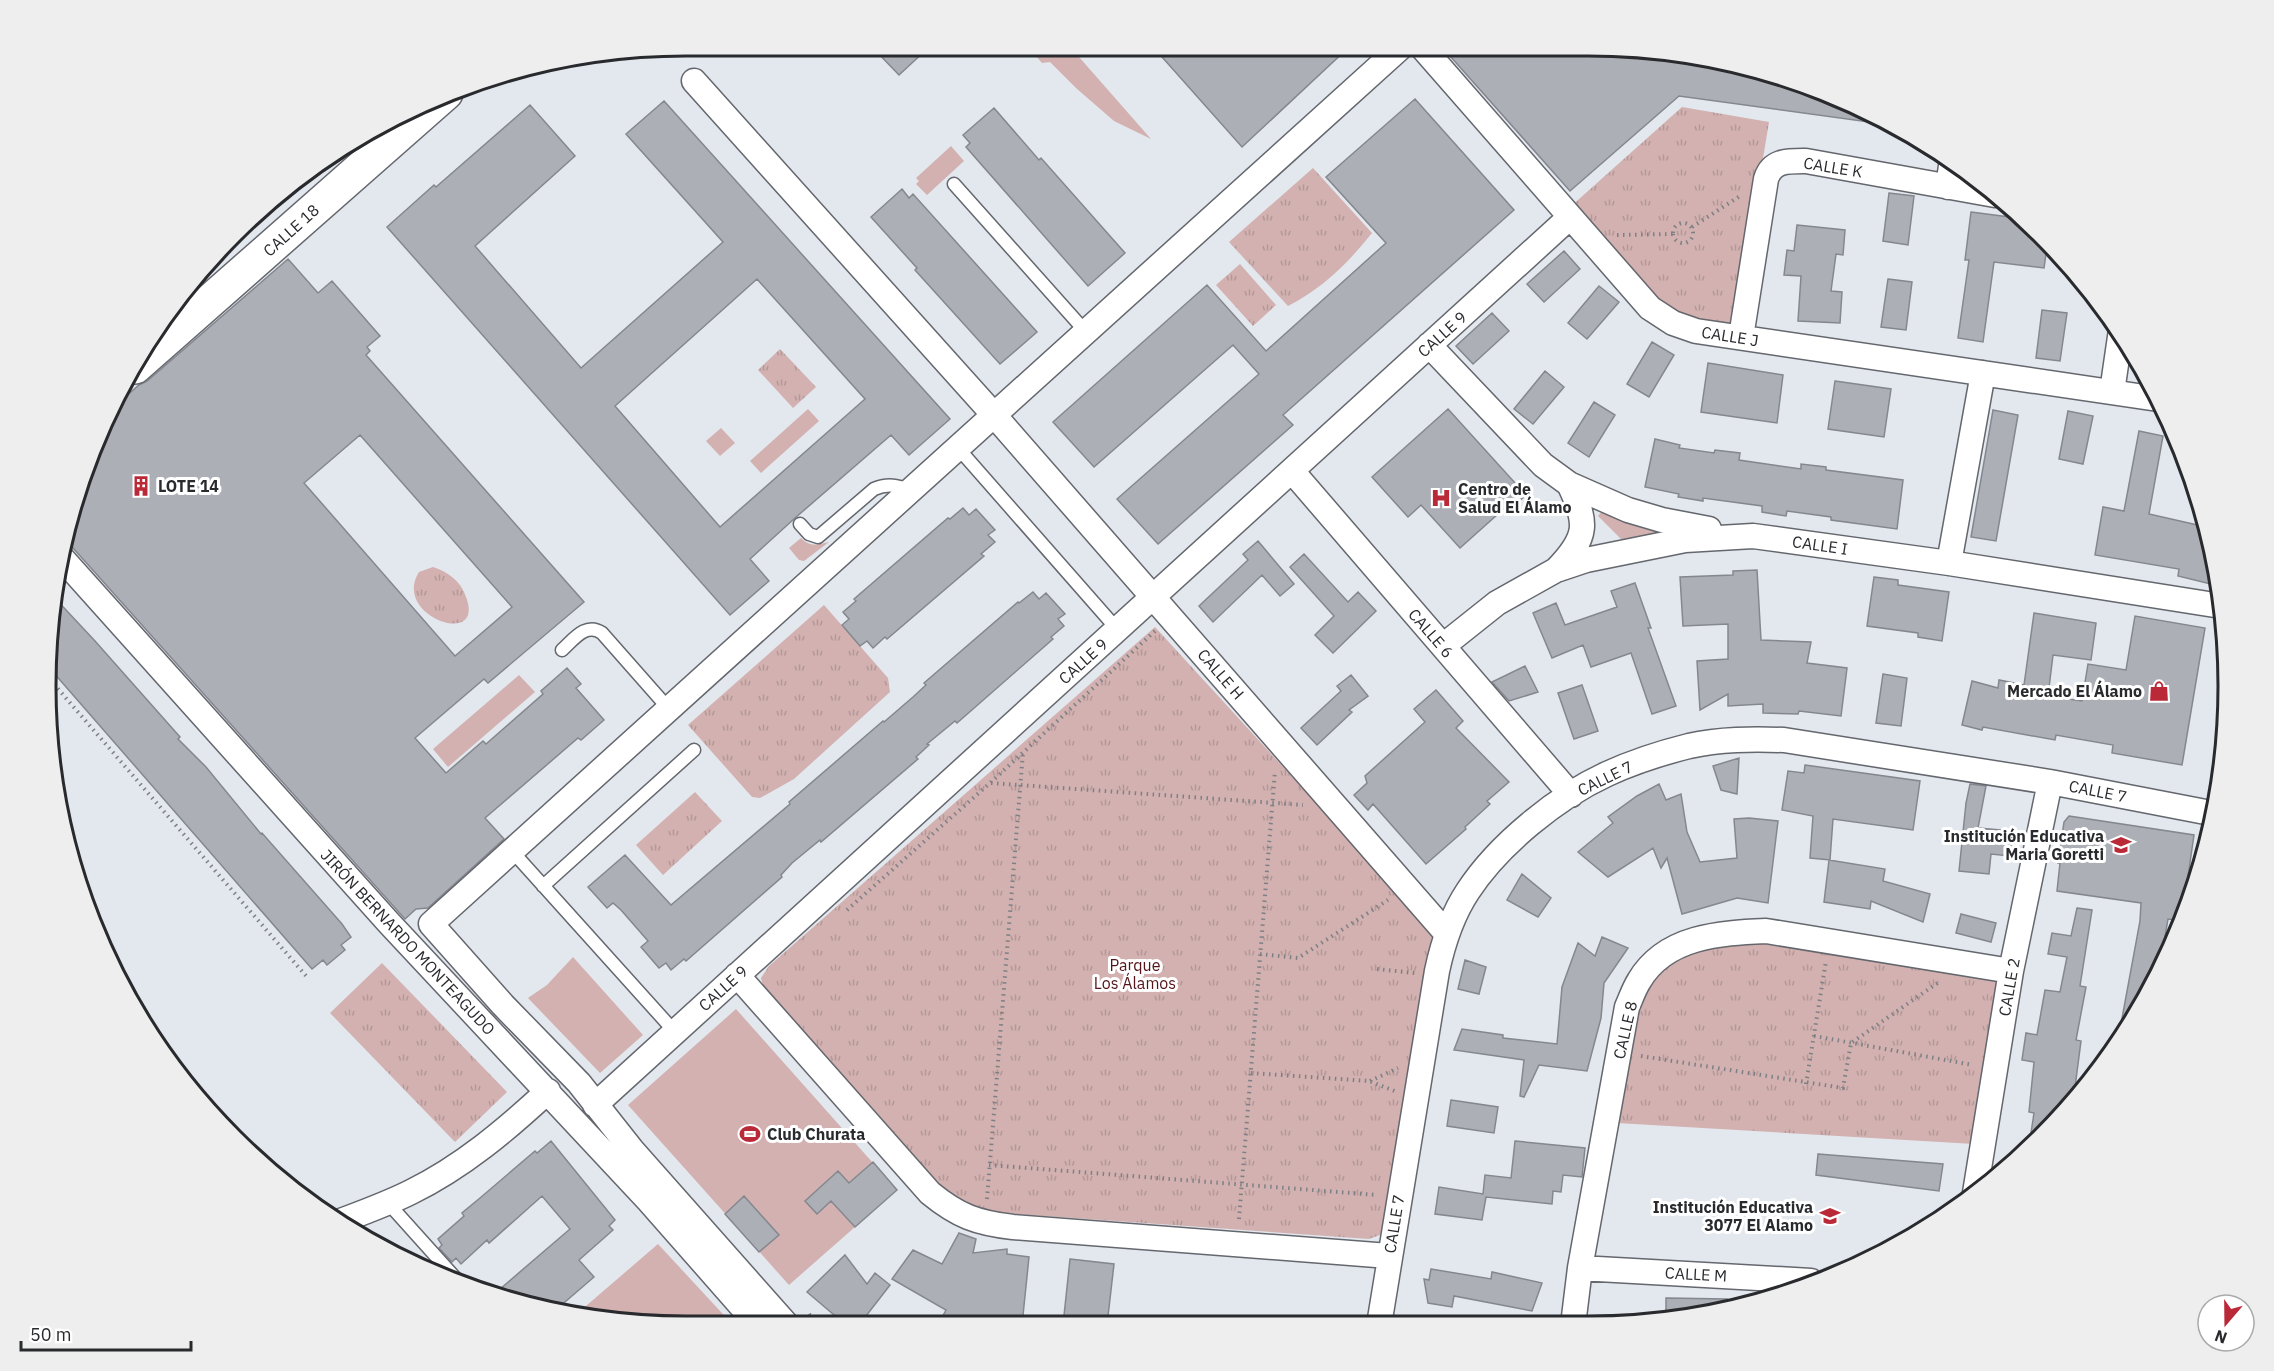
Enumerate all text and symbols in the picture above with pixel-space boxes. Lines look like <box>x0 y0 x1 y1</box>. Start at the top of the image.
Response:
street label: CALLE K <box>1802 152 1864 182</box>
street label: CALLE 18 <box>259 200 323 260</box>
street label: CALLE 9 <box>1413 307 1471 361</box>
street label: CALLE J <box>1700 322 1760 350</box>
building icon: LOTE 14 <box>129 474 153 498</box>
place label: LOTE 14 <box>158 476 219 496</box>
place label: Centro de Salud El Álamo <box>1458 479 1572 517</box>
hospital icon: Centro de Salud El Álamo <box>1429 486 1453 510</box>
street label: CALLE I <box>1791 531 1849 559</box>
street label: CALLE 6 <box>1404 604 1458 662</box>
street label: CALLE 9 <box>1054 634 1112 688</box>
street label: CALLE H <box>1194 645 1248 703</box>
shop icon: Mercado El Álamo <box>2147 679 2171 703</box>
place label: Mercado El Álamo <box>2007 680 2142 701</box>
street label: CALLE 7 <box>1574 756 1636 800</box>
street label: CALLE 7 <box>2067 776 2129 806</box>
place label: Institución Educativa Maria Goretti <box>1944 826 2104 864</box>
school or university icon: Institución Educativa Maria Goretti <box>2109 833 2133 857</box>
street label: JIRÓN BERNARDO MONTEAGUDO <box>316 844 500 1039</box>
park label: Parque Los Álamos <box>1094 955 1176 993</box>
street label: CALLE 2 <box>1994 956 2024 1018</box>
street label: CALLE 9 <box>694 961 752 1015</box>
street label: CALLE 8 <box>1609 999 1641 1061</box>
sports icon: Club Churata <box>738 1122 762 1146</box>
place label: Club Churata <box>767 1124 865 1144</box>
street label: CALLE 7 <box>1380 1193 1408 1255</box>
place label: Institución Educativa 3077 El Alamo <box>1653 1197 1813 1235</box>
school or university icon: Institución Educativa 3077 El Alamo <box>1818 1204 1842 1228</box>
street label: CALLE M <box>1664 1262 1728 1286</box>
north arrow <box>2196 1293 2256 1353</box>
scale bar <box>21 1314 190 1352</box>
text: 50 m <box>30 1323 72 1346</box>
text: N <box>2212 1326 2230 1348</box>

